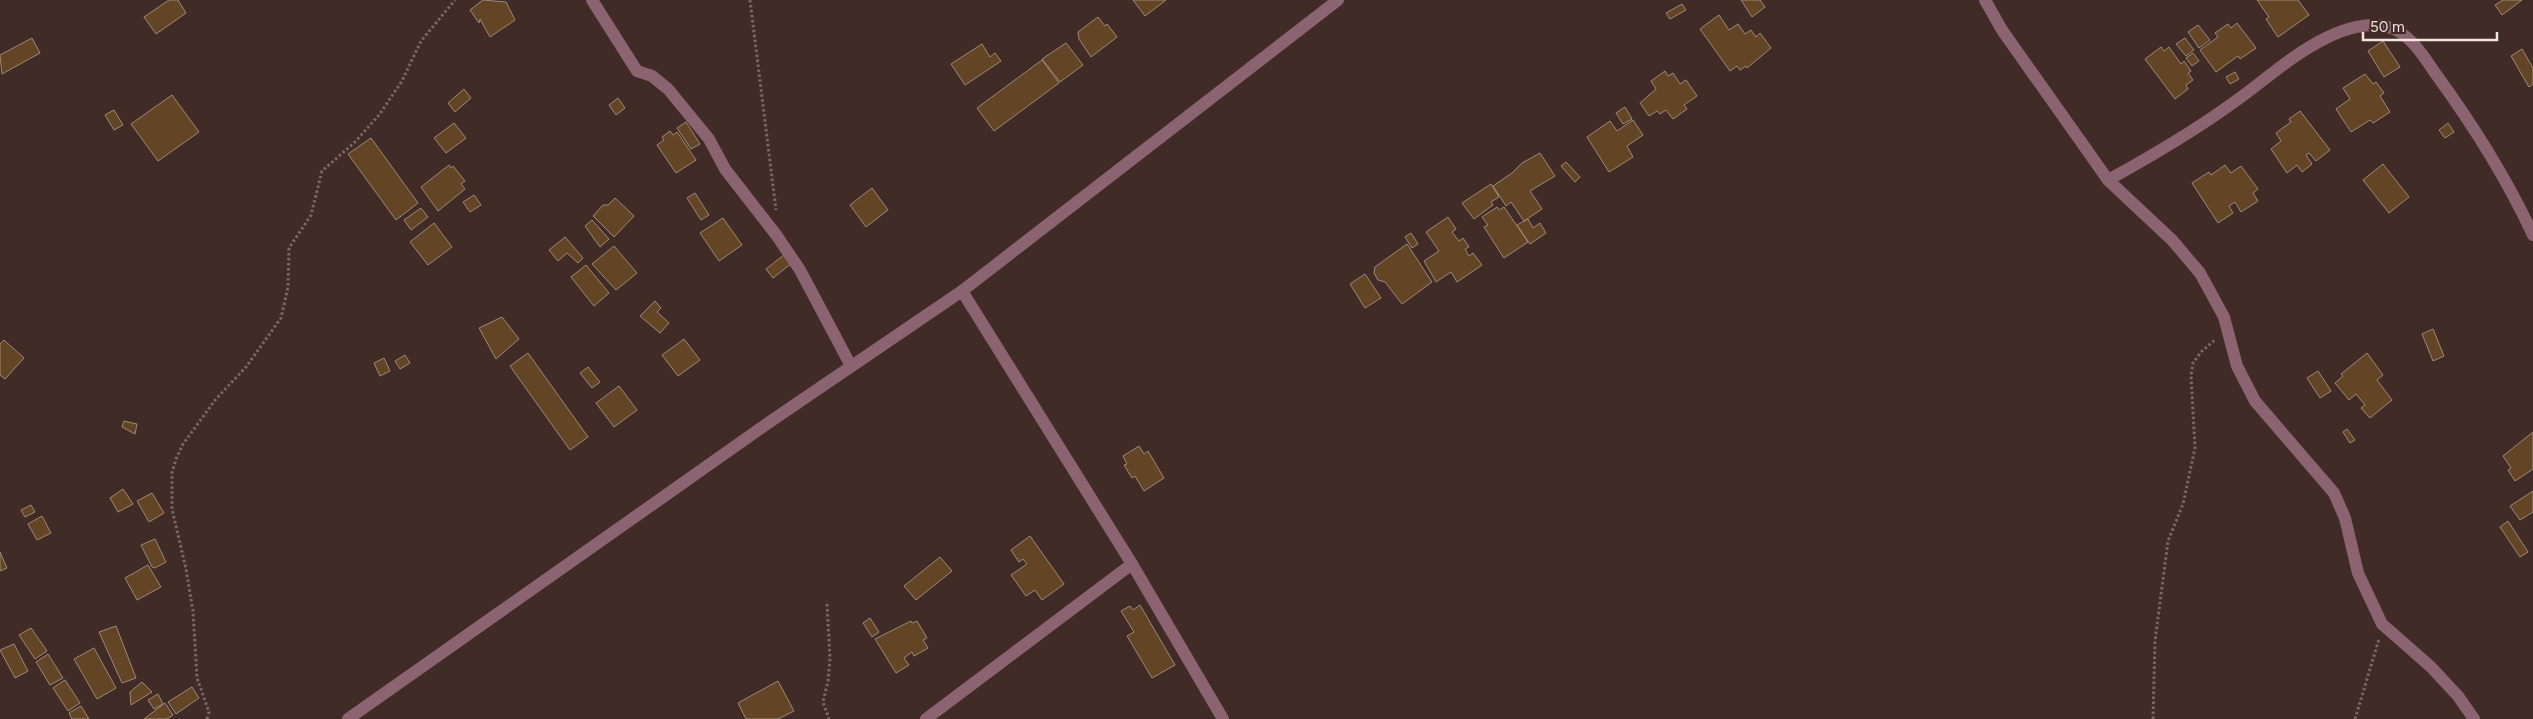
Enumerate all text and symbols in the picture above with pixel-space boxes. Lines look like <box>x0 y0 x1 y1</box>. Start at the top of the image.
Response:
scale bar <box>2363 10 2497 42</box>
text: 50 m <box>2370 18 2405 36</box>

